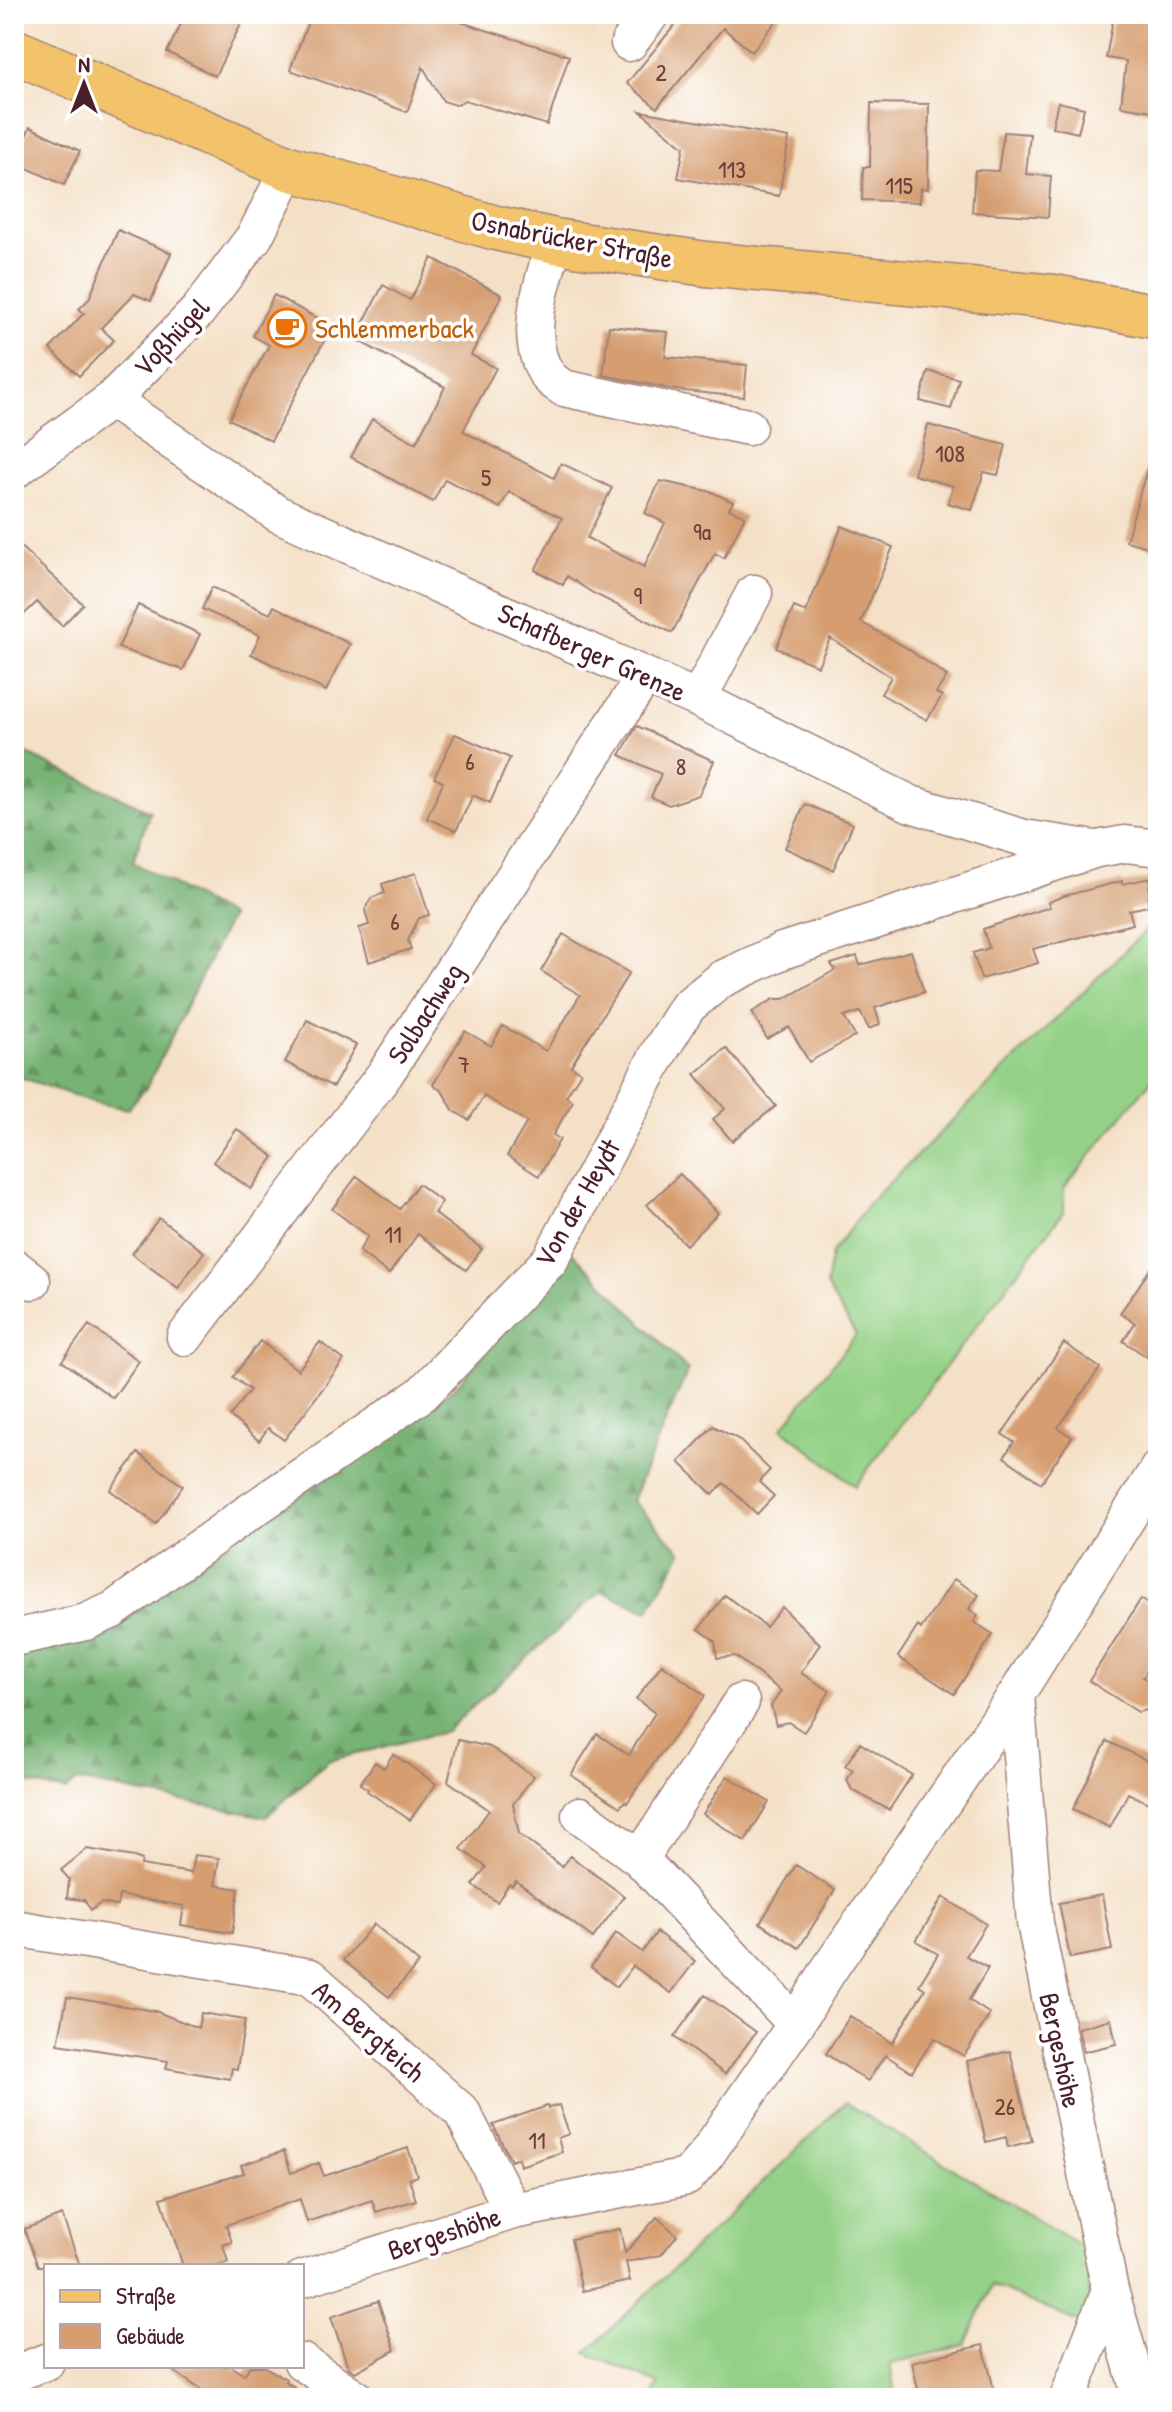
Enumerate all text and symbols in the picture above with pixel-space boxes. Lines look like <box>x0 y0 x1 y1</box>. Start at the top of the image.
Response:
north arrow <box>44 44 124 124</box>
text: N <box>78 49 90 79</box>
house number: 2 <box>655 56 667 88</box>
house number: 113 <box>718 153 746 185</box>
house number: 115 <box>885 169 913 201</box>
street label: Osnabrücker Straße <box>468 201 676 277</box>
street label: Voßhügel <box>124 289 218 385</box>
cafe icon: Schlemmerback <box>266 307 308 349</box>
place label: Schlemmerback <box>315 309 474 347</box>
house number: 108 <box>935 437 965 469</box>
house number: 5 <box>481 461 491 493</box>
house number: 9a <box>693 515 711 547</box>
house number: 9 <box>634 579 643 611</box>
street label: Schafberger Grenze <box>492 594 692 710</box>
house number: 6 <box>465 745 475 777</box>
house number: 8 <box>676 750 686 782</box>
house number: 6 <box>390 905 400 937</box>
street label: Solbachweg <box>378 955 472 1071</box>
house number: 7 <box>458 1048 470 1080</box>
street label: Von der Heydt <box>525 1132 629 1274</box>
house number: 11 <box>384 1218 402 1250</box>
street label: Am Bergteich <box>305 1972 433 2091</box>
street label: Bergeshöhe <box>1030 1989 1092 2111</box>
house number: 26 <box>995 2090 1015 2122</box>
house number: 11 <box>528 2124 546 2156</box>
street label: Bergeshöhe <box>383 2197 505 2269</box>
legend <box>44 2264 304 2368</box>
text: Straße <box>116 2279 177 2311</box>
text: Gebäude <box>116 2319 185 2351</box>

